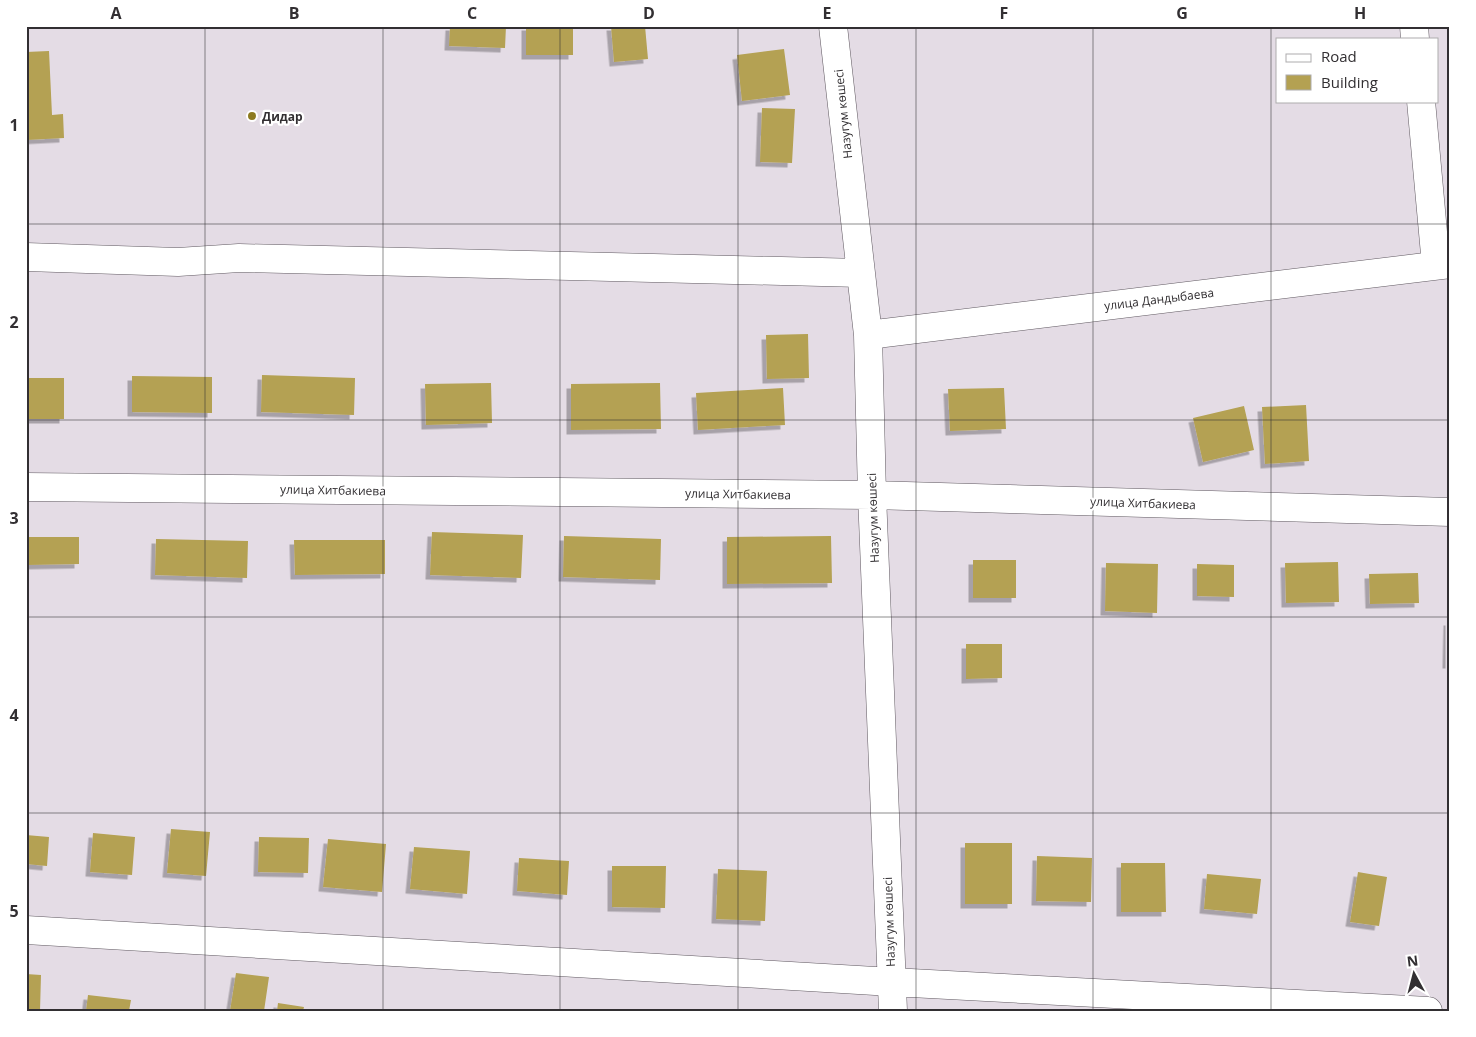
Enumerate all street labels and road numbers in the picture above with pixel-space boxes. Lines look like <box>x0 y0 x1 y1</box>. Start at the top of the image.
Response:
street label: Назугум көшесі <box>830 68 856 160</box>
street label: улица Дандыбаева <box>1103 284 1215 314</box>
street label: Назугум көшесі <box>863 473 883 563</box>
street label: улица Хитбакиева <box>280 481 386 499</box>
street label: улица Хитбакиева <box>685 485 791 503</box>
street label: улица Хитбакиева <box>1090 493 1196 513</box>
street label: Назугум көшесі <box>879 877 899 967</box>

